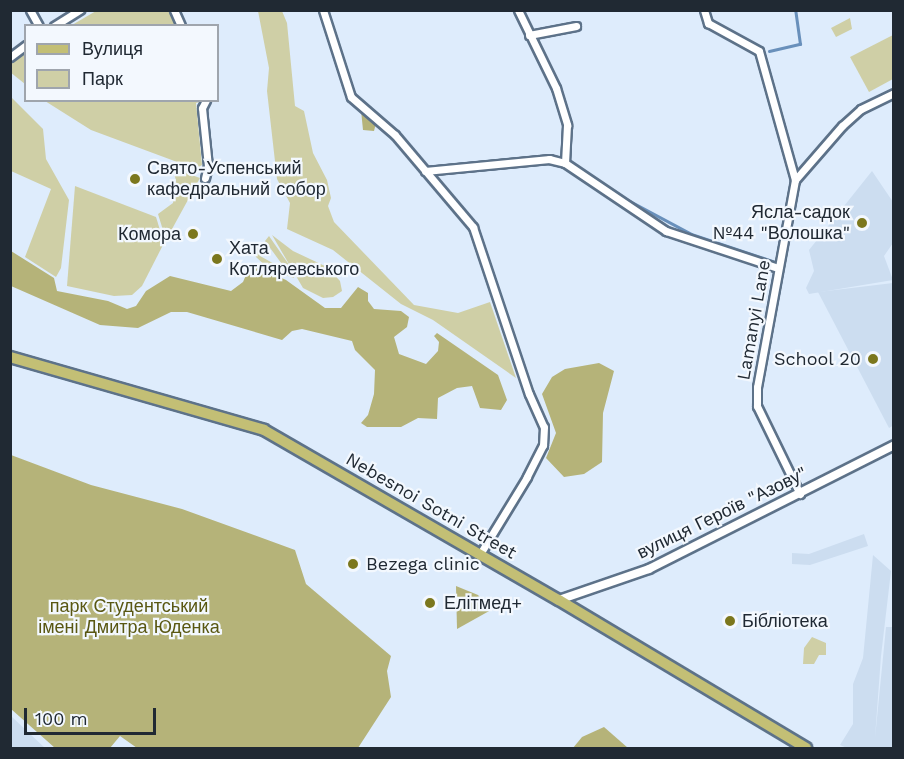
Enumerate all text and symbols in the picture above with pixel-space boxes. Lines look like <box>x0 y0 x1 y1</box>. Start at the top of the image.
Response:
legend <box>24 24 219 102</box>
text: Вулиця <box>82 38 143 59</box>
text: Парк <box>82 68 123 89</box>
place label: Свято-Успенський кафедральний собор <box>147 158 326 201</box>
marker: Свято-Успенський кафедральний собор <box>128 172 142 186</box>
place label: Ясла-садок №44 "Волошка" <box>713 202 850 244</box>
marker: Ясла-садок №44 "Волошка" <box>855 216 869 230</box>
place label: Комора <box>118 223 181 245</box>
marker: Комора <box>186 227 200 241</box>
place label: Хата Котляревського <box>229 238 359 280</box>
marker: Хата Котляревського <box>210 252 224 266</box>
street label: Lamanyi Lane <box>733 258 775 382</box>
place label: School 20 <box>773 348 861 370</box>
marker: School 20 <box>866 352 880 366</box>
street label: Nebesnoi Sotni Street <box>342 448 520 564</box>
street label: вулиця Героїв "Азову" <box>633 462 811 564</box>
place label: Bezega clinic <box>366 553 480 575</box>
marker: Bezega clinic <box>344 555 362 573</box>
place label: Елітмед+ <box>444 592 522 614</box>
marker: Елітмед+ <box>421 594 439 612</box>
park label: парк Студентський імені Дмитра Юденка <box>38 596 220 638</box>
place label: Бібліотека <box>742 610 828 632</box>
marker: Бібліотека <box>723 614 737 628</box>
scale bar <box>27 696 159 734</box>
text: 100 m <box>35 708 88 729</box>

